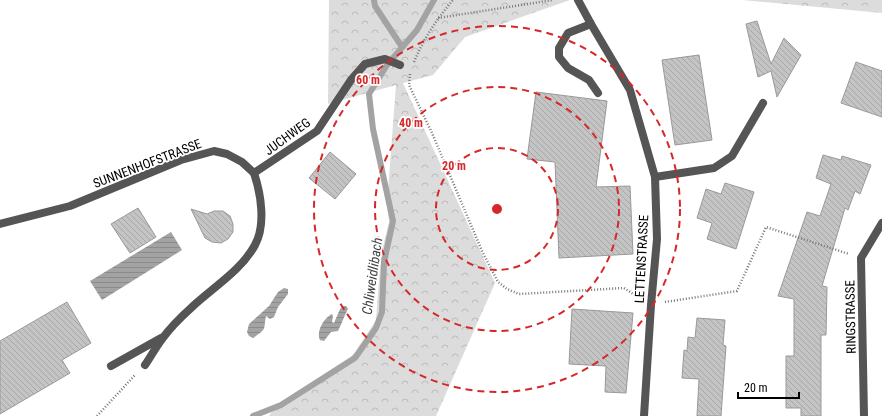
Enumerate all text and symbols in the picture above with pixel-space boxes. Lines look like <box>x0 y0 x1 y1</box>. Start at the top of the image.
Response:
text: 60 m <box>356 73 380 87</box>
street label: JUCHWEG <box>261 115 313 158</box>
text: 40 m <box>399 116 423 130</box>
street label: SUNNENHOFSTRASSE <box>91 136 203 191</box>
text: 20 m <box>442 159 466 173</box>
centre of rings <box>490 202 504 216</box>
street label: LETTENSTRASSE <box>632 214 651 304</box>
water label: Chliweidlibach <box>359 236 385 316</box>
street label: RINGSTRASSE <box>842 280 859 354</box>
scale bar <box>738 374 799 400</box>
text: 20 m <box>744 381 768 395</box>

